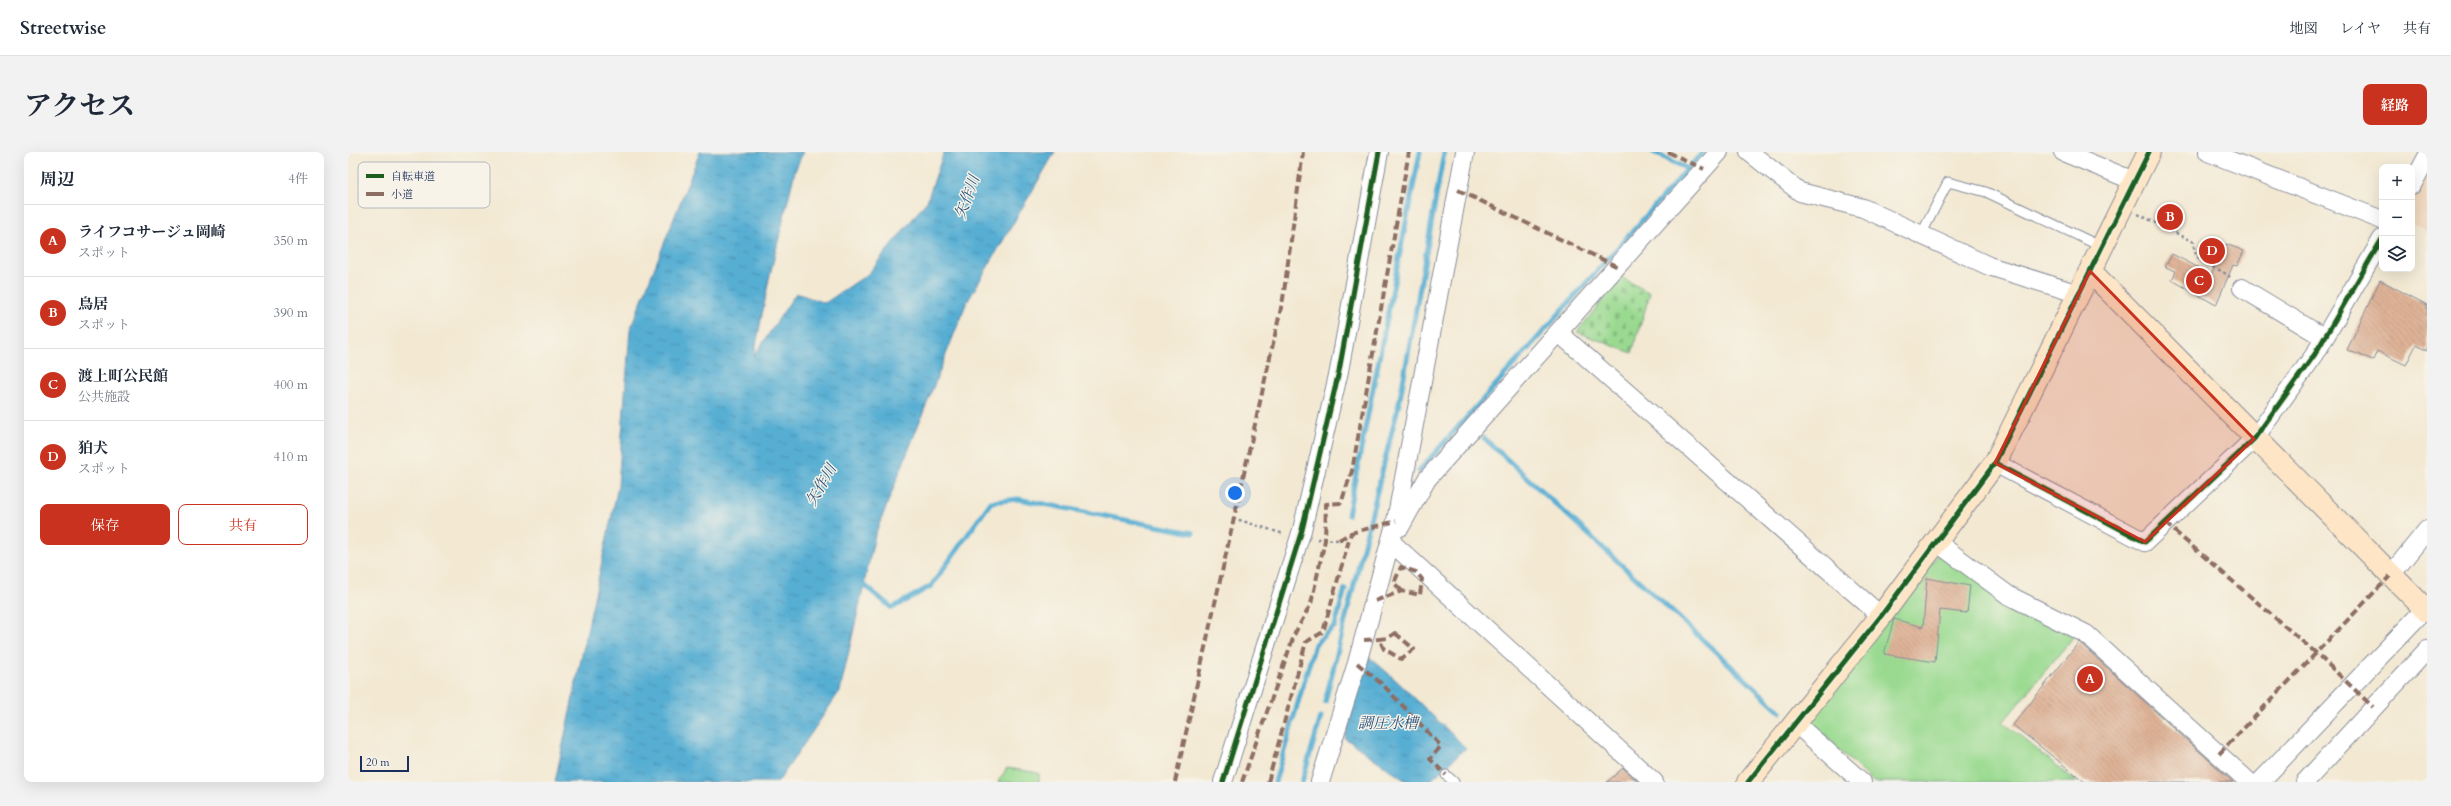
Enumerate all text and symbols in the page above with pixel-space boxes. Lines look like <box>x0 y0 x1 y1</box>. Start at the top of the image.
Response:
text: Streetwise <box>20 15 107 41</box>
text: 地図 <box>2290 19 2318 38</box>
text: レイヤ <box>2340 19 2381 38</box>
text: 共有 <box>2403 19 2431 38</box>
button: 経路 <box>2363 84 2427 125</box>
text: アクセス <box>24 87 135 125</box>
legend <box>358 162 490 208</box>
map controls <box>2379 164 2415 272</box>
button: + <box>2379 164 2415 200</box>
text: 周辺 <box>40 168 74 191</box>
text: 自転車道 <box>391 169 435 184</box>
text: 4件 <box>288 170 308 188</box>
water label: 矢作川 <box>950 171 985 222</box>
text: 小道 <box>391 187 413 202</box>
button: − <box>2379 200 2415 236</box>
pin: B <box>2157 202 2183 232</box>
text: ライフコサージュ岡崎 <box>78 222 226 242</box>
text: A <box>48 232 58 250</box>
text: 350 m <box>274 232 308 250</box>
pin: D <box>2199 236 2225 266</box>
button: layers <box>2379 236 2415 272</box>
text: スポット <box>78 244 130 262</box>
pin: C <box>2186 266 2212 296</box>
text: 鳥居 <box>78 294 108 314</box>
text: B <box>48 304 58 322</box>
text: 390 m <box>274 304 308 322</box>
text: スポット <box>78 316 130 334</box>
text: 渡上町公民館 <box>78 366 168 386</box>
text: C <box>48 376 58 394</box>
text: 400 m <box>274 376 308 394</box>
text: 公共施設 <box>78 388 130 406</box>
text: 狛犬 <box>78 438 108 458</box>
text: D <box>47 448 59 466</box>
text: 410 m <box>274 448 308 466</box>
water label: 矢作川 <box>801 459 842 509</box>
text: スポット <box>78 460 130 478</box>
your location <box>1225 483 1245 503</box>
button: 保存 <box>40 504 170 545</box>
button: 共有 <box>178 504 308 545</box>
pin: A <box>2077 664 2103 694</box>
water label: 調圧水槽 <box>1358 713 1421 733</box>
scale bar <box>360 754 409 773</box>
text: 20 m <box>366 755 390 770</box>

